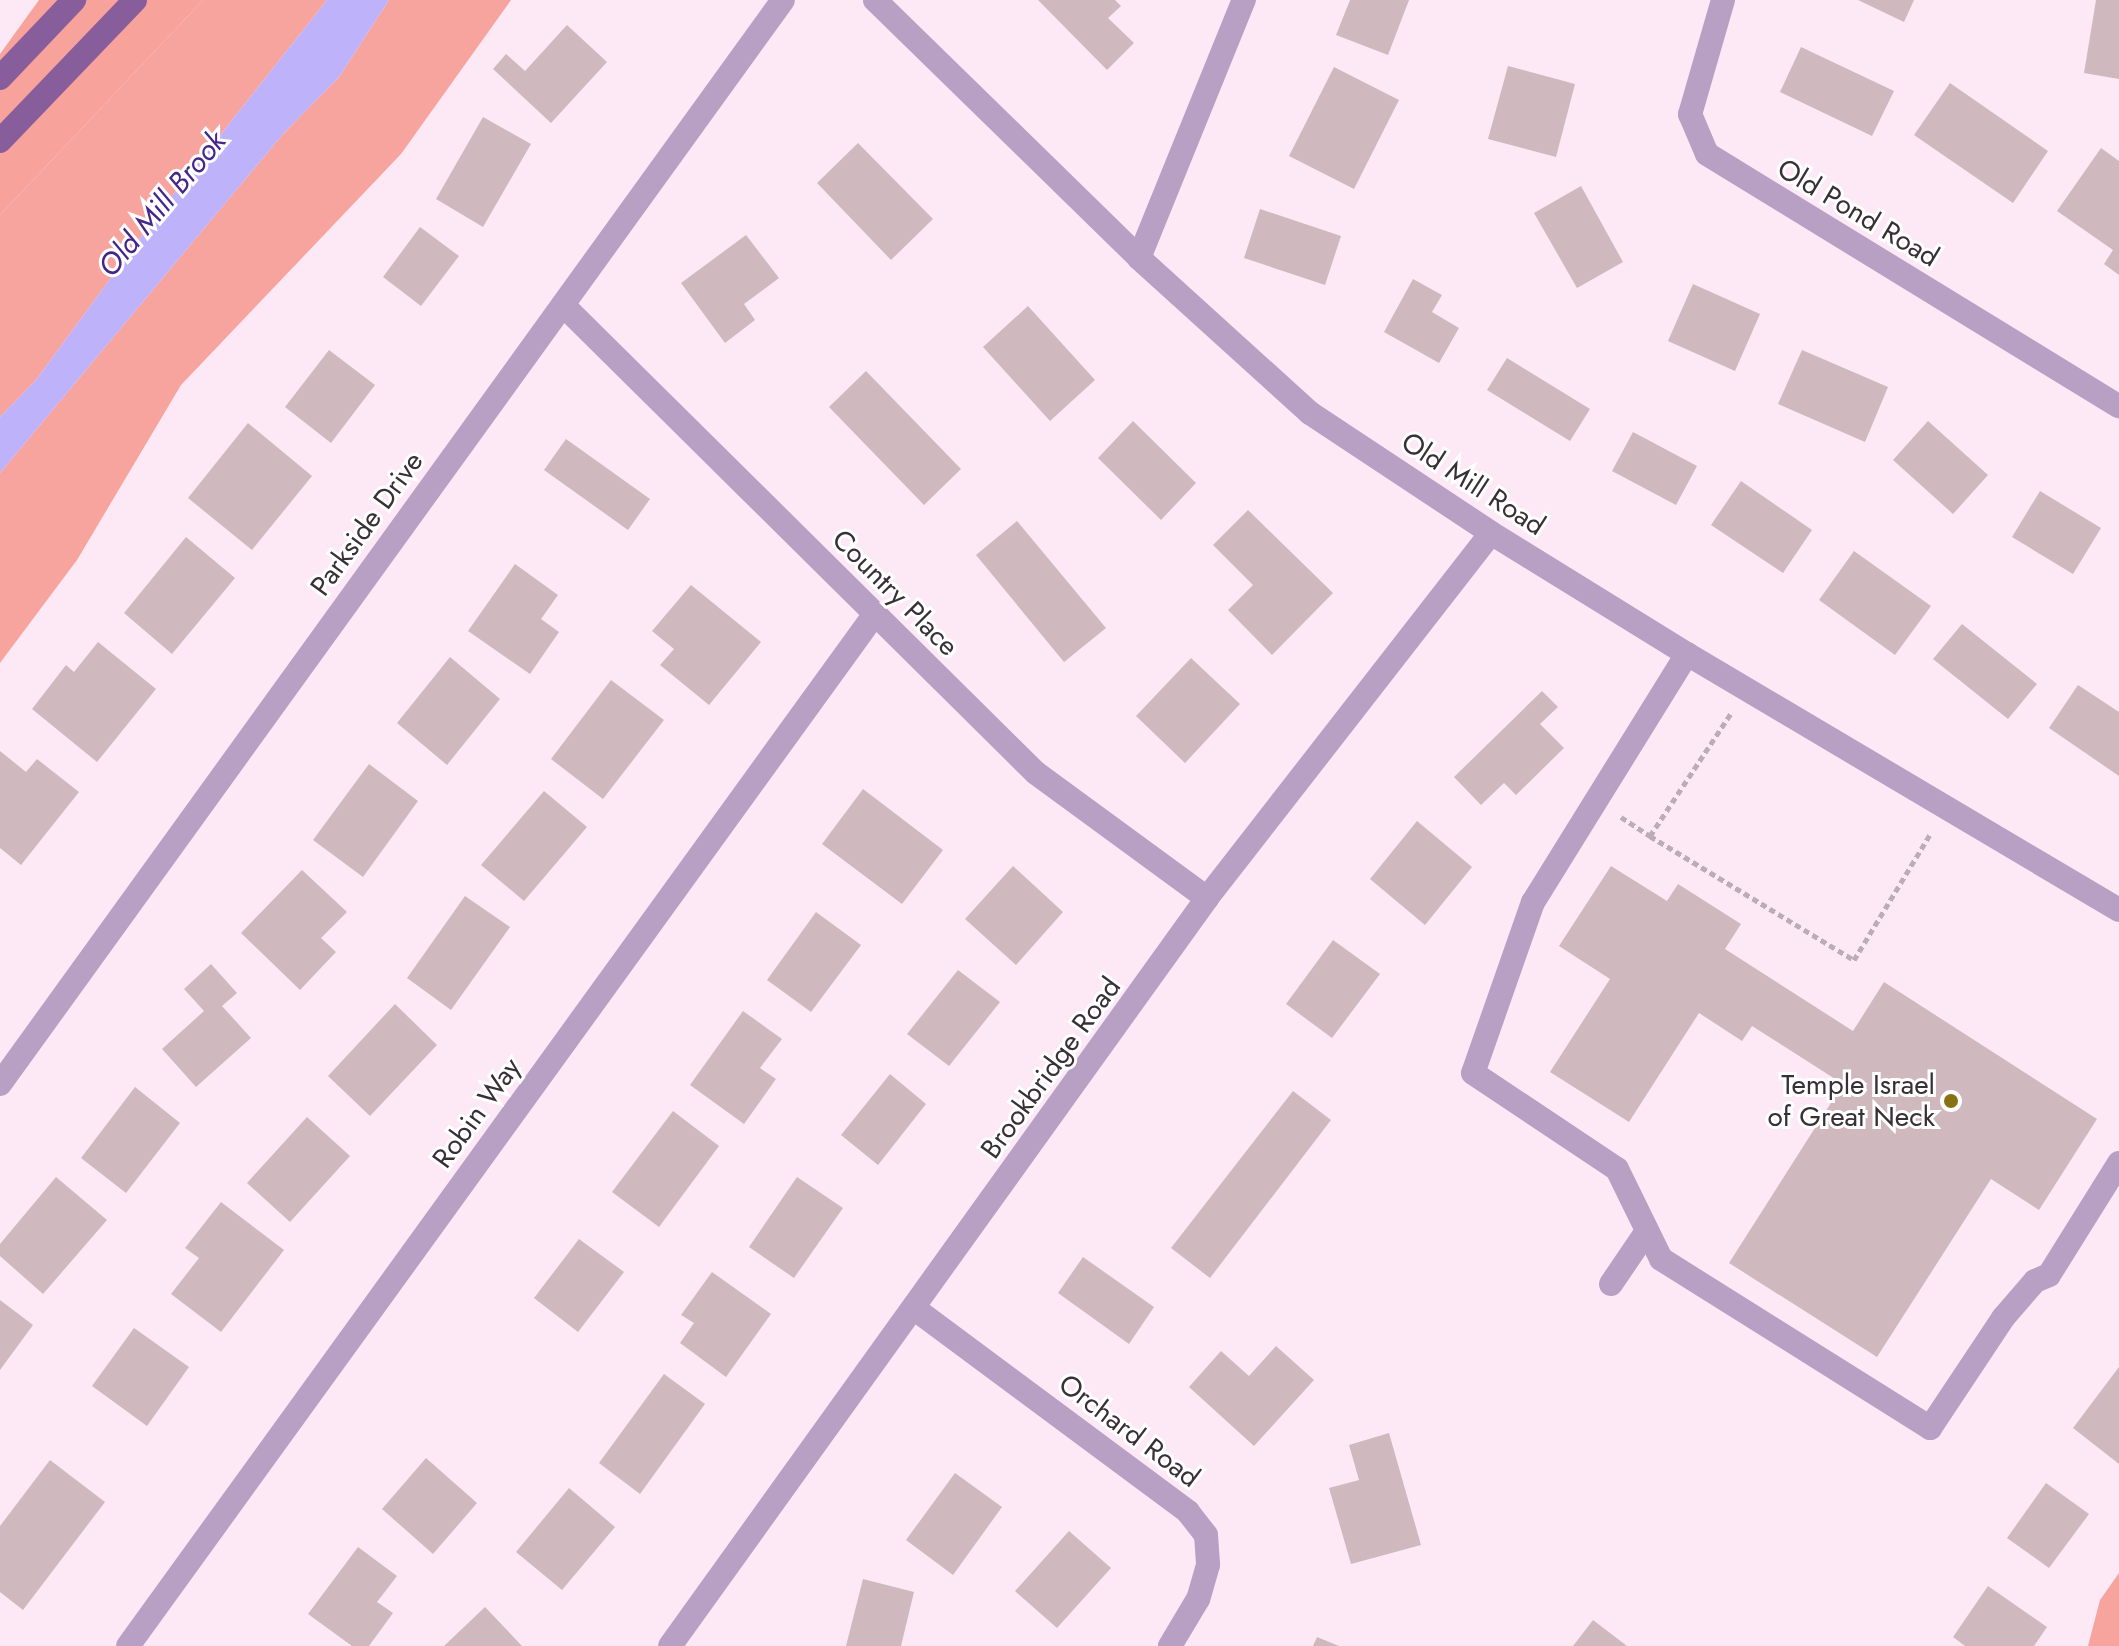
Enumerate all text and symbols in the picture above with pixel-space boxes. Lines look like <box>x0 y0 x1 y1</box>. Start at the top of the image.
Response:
water label: Old Mill Brook <box>91 124 233 284</box>
street label: Old Pond Road <box>1771 152 1945 274</box>
street label: Old Mill Road <box>1395 425 1551 543</box>
street label: Parkside Drive <box>304 446 430 602</box>
street label: Country Place <box>825 523 965 663</box>
street label: Brookbridge Road <box>974 971 1128 1165</box>
street label: Robin Way <box>426 1051 528 1175</box>
place label: Temple Israel of Great Neck <box>1768 1068 1935 1134</box>
marker: Temple Israel of Great Neck <box>1942 1092 1960 1110</box>
street label: Orchard Road <box>1052 1367 1206 1495</box>

